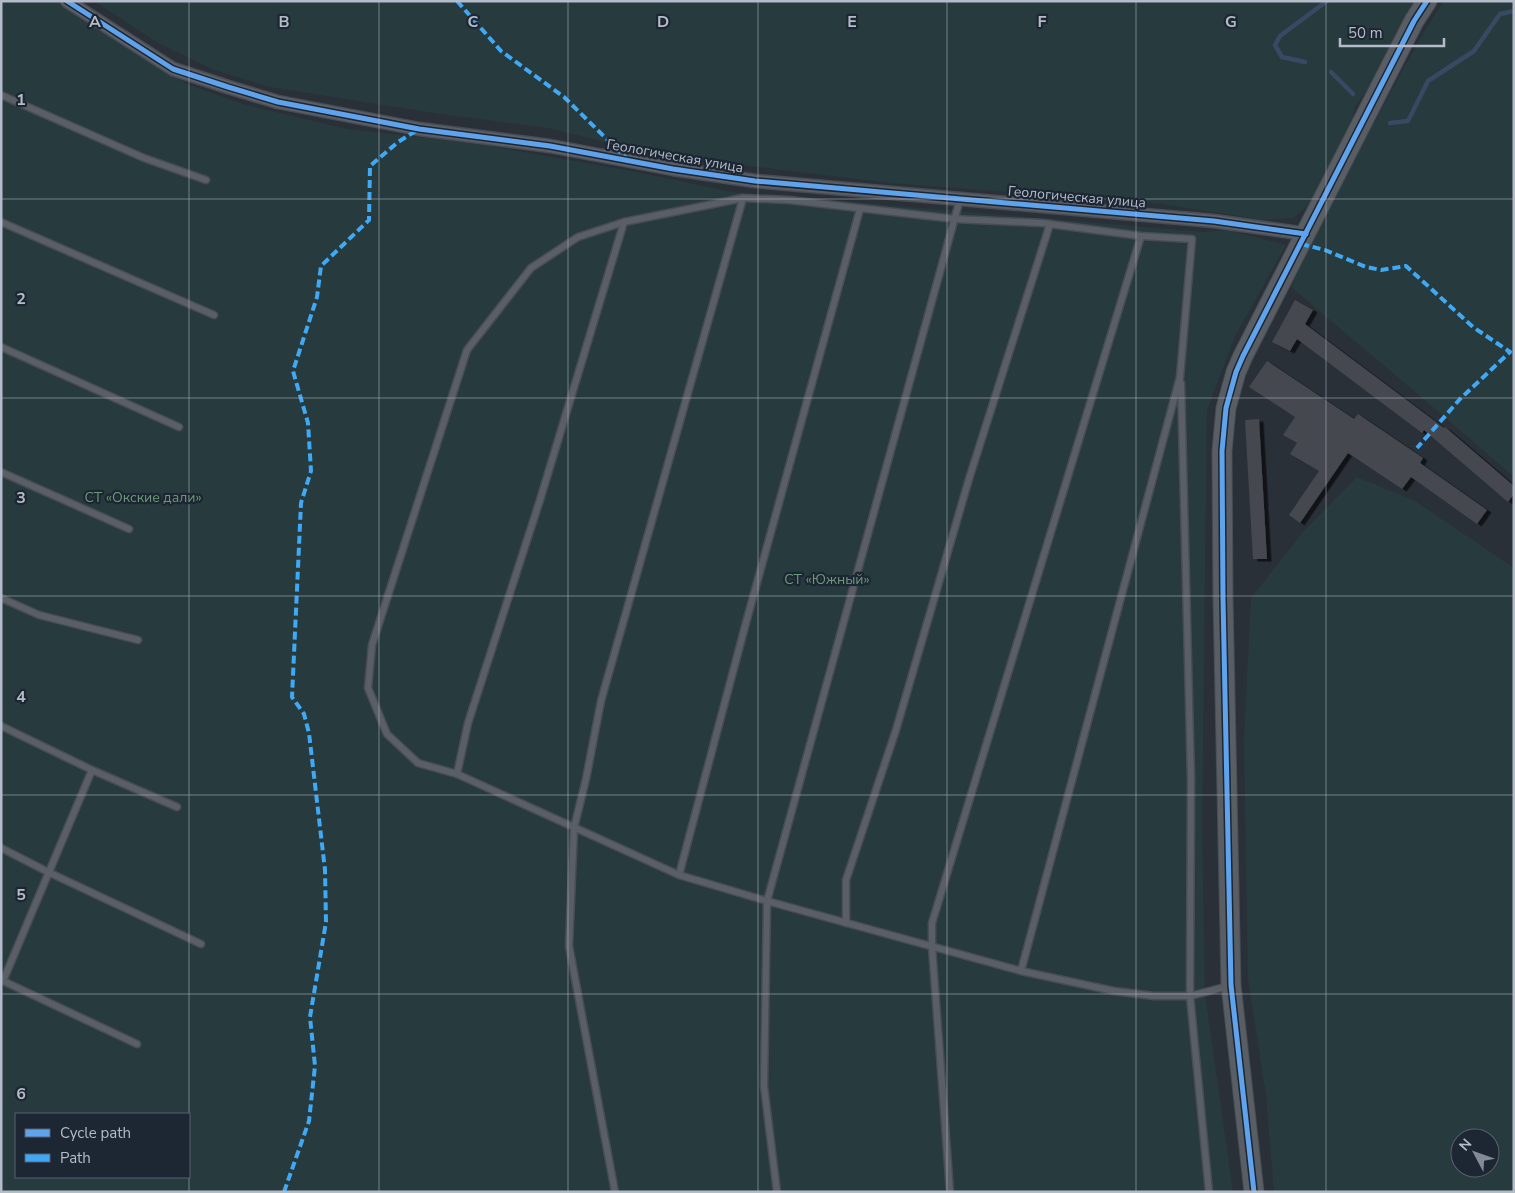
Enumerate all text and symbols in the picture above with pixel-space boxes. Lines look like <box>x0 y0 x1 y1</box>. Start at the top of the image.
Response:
text: A <box>89 11 101 33</box>
text: B <box>278 11 290 33</box>
text: C <box>468 11 479 33</box>
text: D <box>657 11 669 33</box>
text: E <box>847 11 857 33</box>
text: F <box>1038 11 1047 33</box>
text: G <box>1225 11 1237 33</box>
scale bar <box>1340 15 1444 47</box>
text: 50 m <box>1348 23 1383 43</box>
text: 1 <box>16 89 26 111</box>
street label: Геологическая улица <box>605 135 745 177</box>
street label: Геологическая улица <box>1007 181 1147 213</box>
text: 2 <box>16 288 26 310</box>
text: 3 <box>16 487 26 509</box>
park label: СТ «Окские дали» <box>84 488 202 507</box>
park label: СТ «Южный» <box>784 570 870 589</box>
text: 4 <box>16 686 26 708</box>
text: 5 <box>16 884 26 906</box>
text: 6 <box>16 1083 26 1105</box>
legend <box>15 1113 190 1178</box>
text: Cycle path <box>60 1123 131 1143</box>
north arrow <box>1450 1128 1500 1178</box>
text: N <box>1455 1135 1476 1155</box>
text: Path <box>60 1148 91 1168</box>

